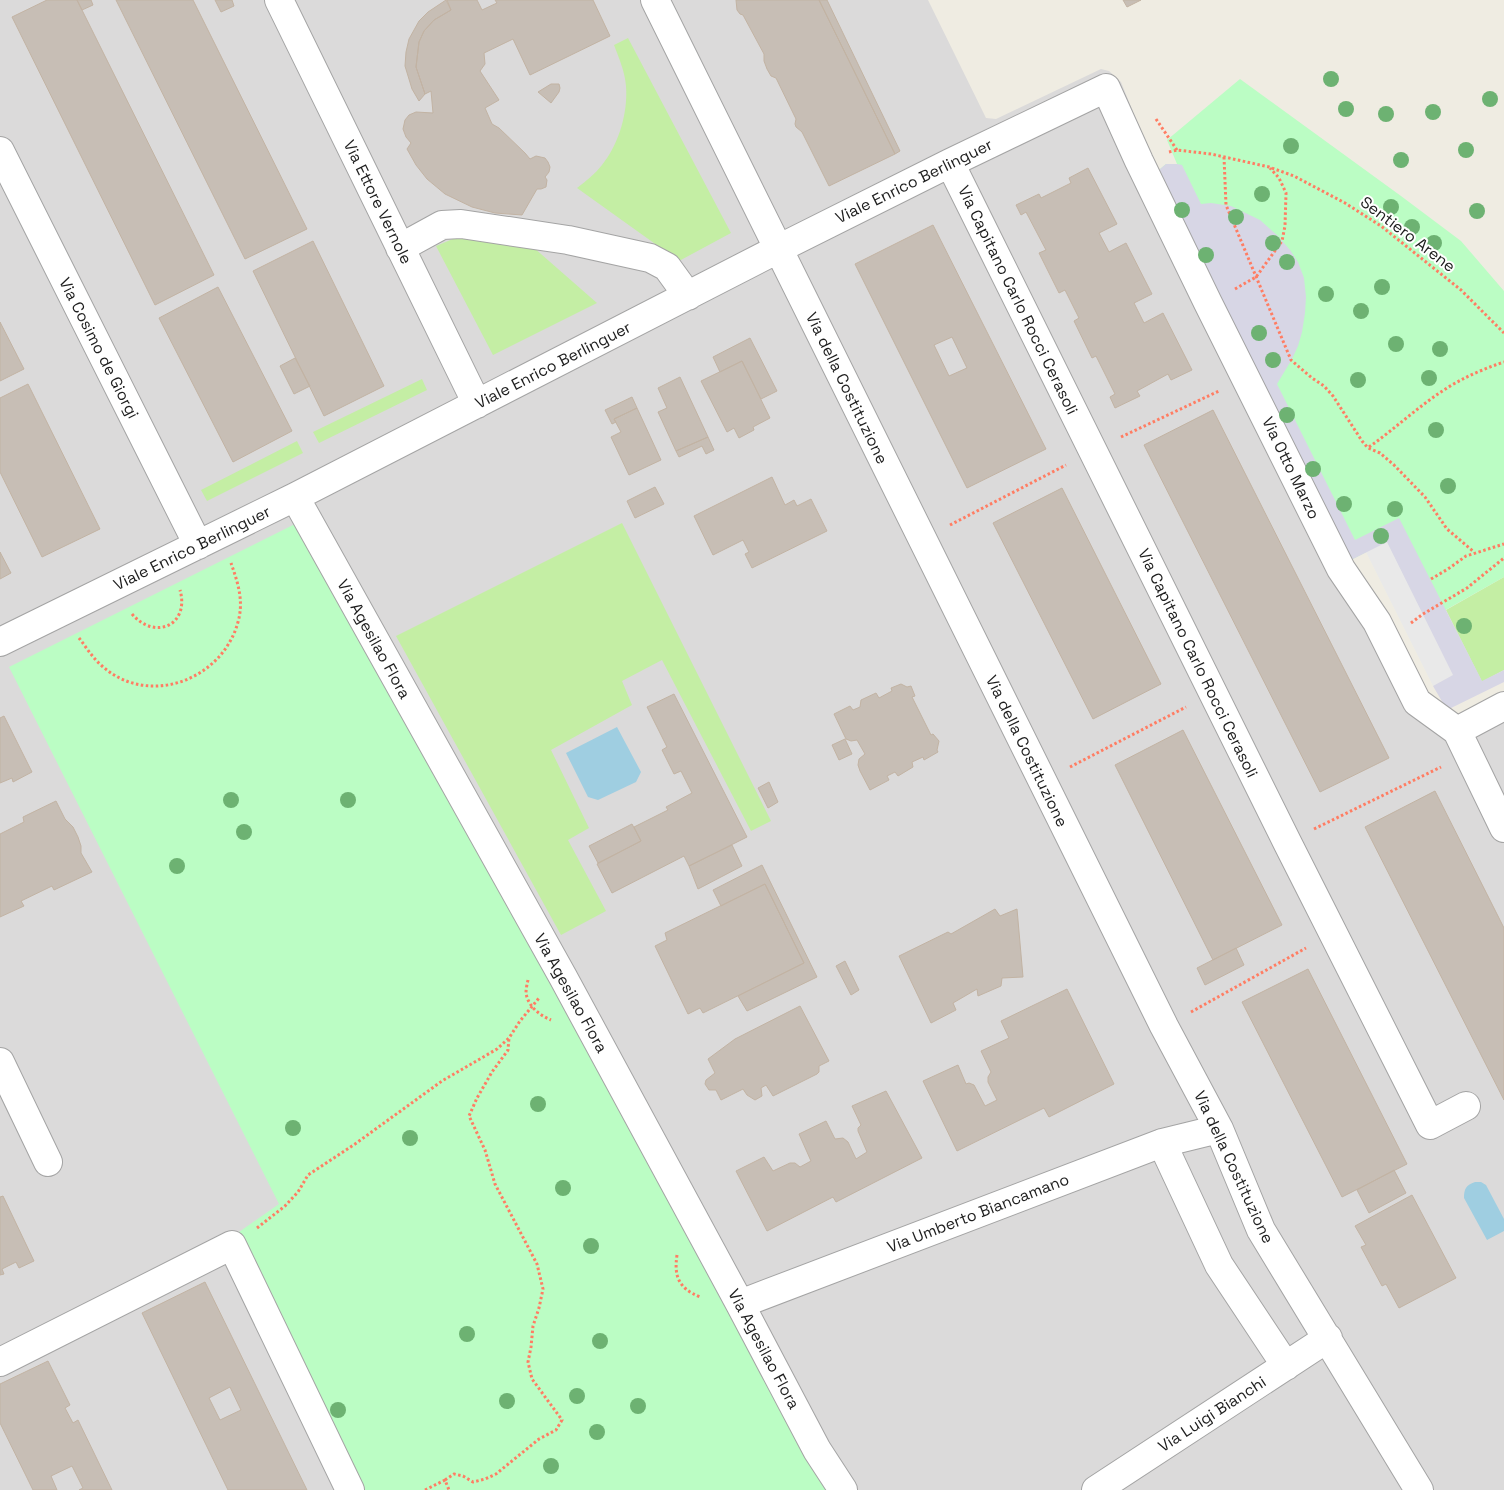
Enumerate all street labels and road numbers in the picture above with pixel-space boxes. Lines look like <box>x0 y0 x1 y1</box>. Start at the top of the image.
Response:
street label: Viale Enrico Berlinguer <box>832 134 996 228</box>
street label: Via Ettore Vernole <box>339 136 417 268</box>
street label: Via Capitano Carlo Rocci Cerasoli <box>953 182 1083 418</box>
street label: Sentiero Arene <box>1356 191 1460 277</box>
street label: Via Cosimo de Giorgi <box>54 274 144 422</box>
street label: Via della Costituzione <box>801 309 893 467</box>
street label: Viale Enrico Berlinguer <box>472 317 634 413</box>
street label: Via Otto Marzo <box>1257 413 1325 523</box>
street label: Viale Enrico Berlinguer <box>110 501 274 595</box>
street label: Via Capitano Carlo Rocci Cerasoli <box>1133 545 1263 781</box>
street label: Via Agesilao Flora <box>332 576 416 702</box>
street label: Via della Costituzione <box>981 672 1073 830</box>
street label: Via Agesilao Flora <box>529 930 613 1056</box>
street label: Via della Costituzione <box>1189 1087 1279 1247</box>
street label: Via Umberto Biancamano <box>884 1169 1072 1257</box>
street label: Via Agesilao Flora <box>723 1285 805 1413</box>
street label: Via Luigi Bianchi <box>1154 1371 1270 1457</box>

